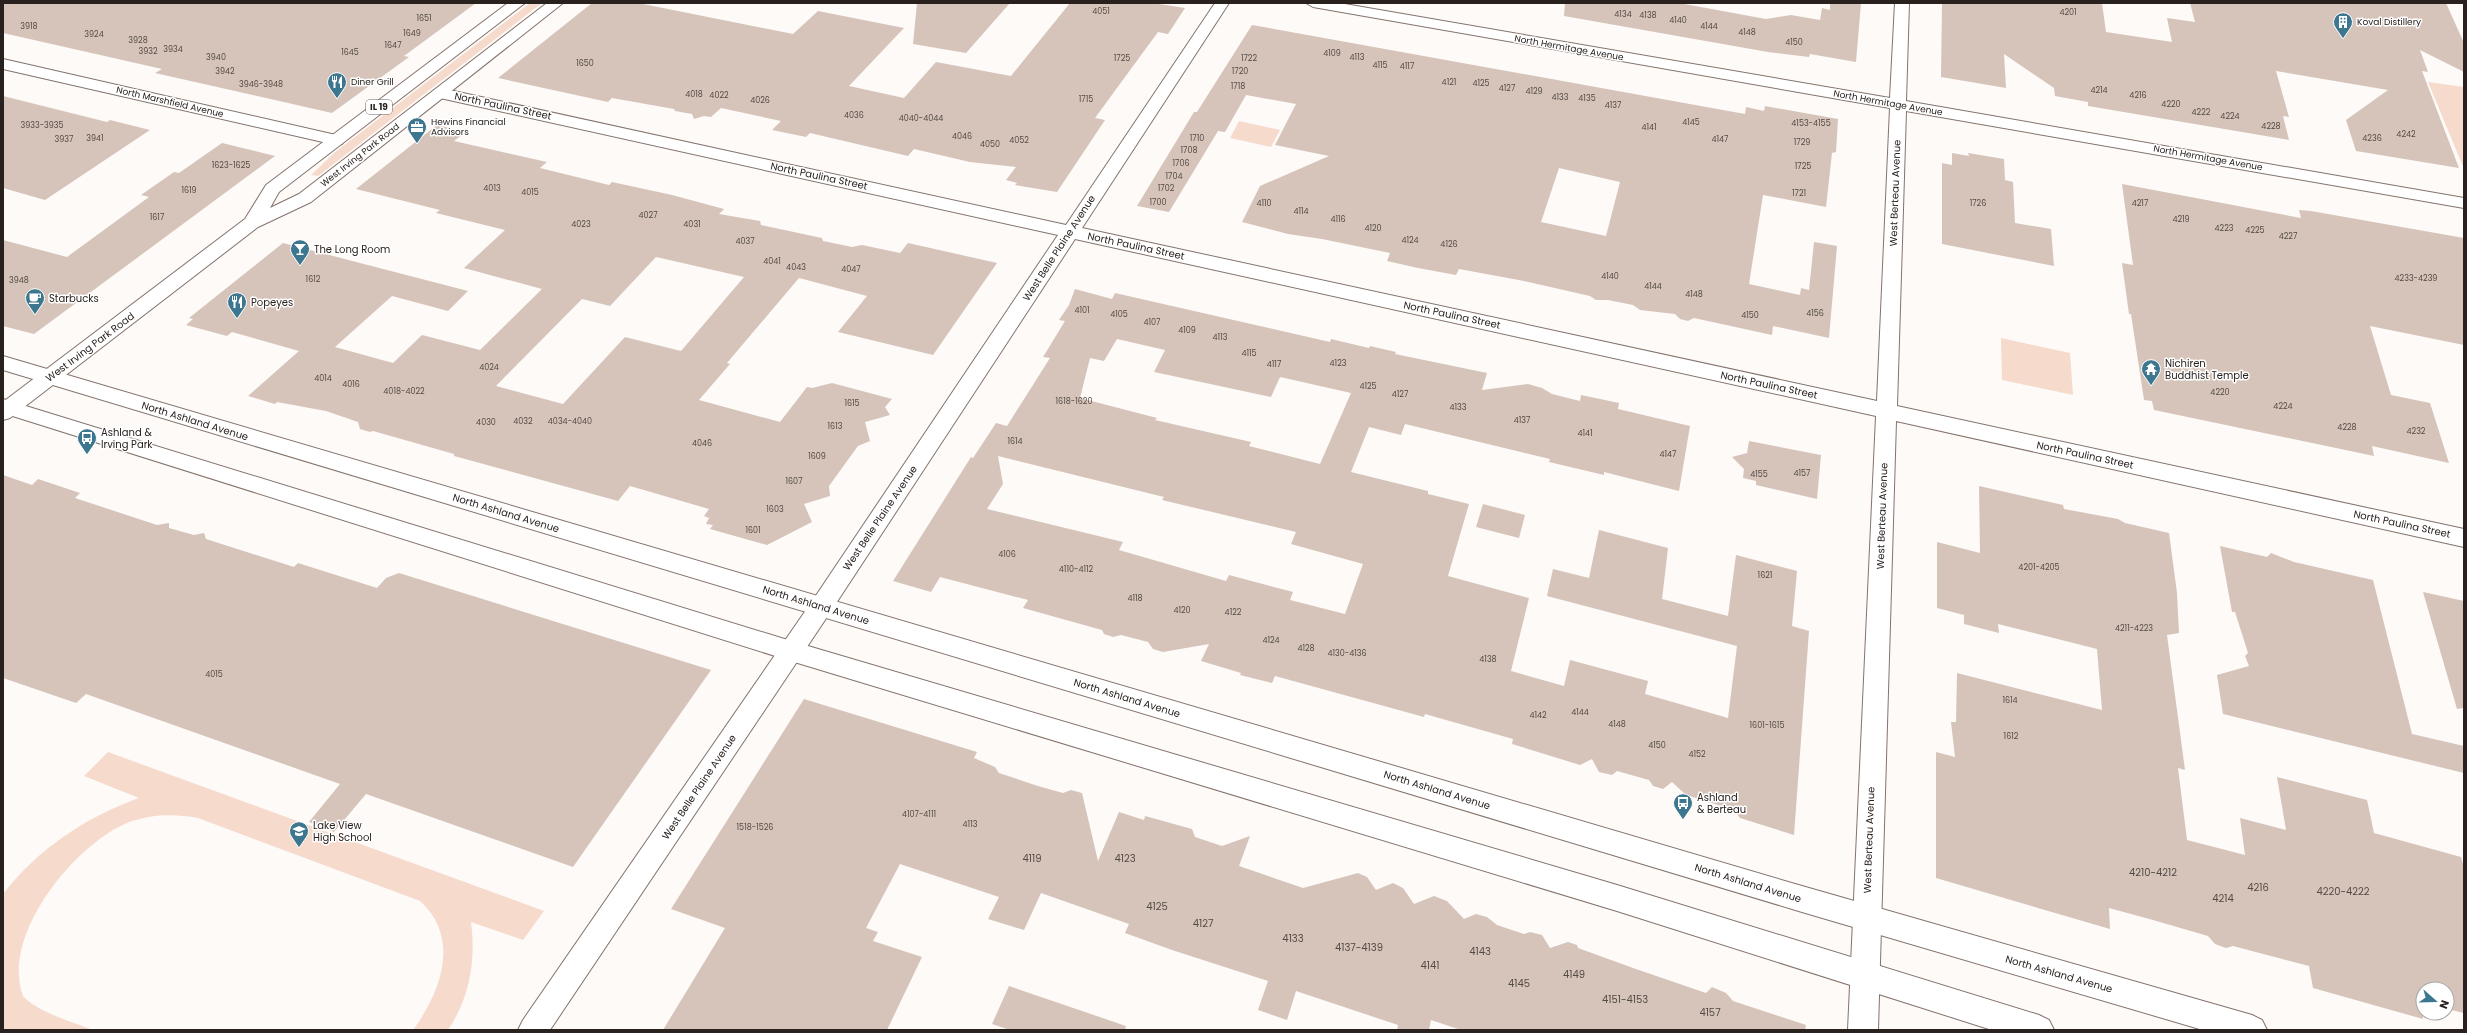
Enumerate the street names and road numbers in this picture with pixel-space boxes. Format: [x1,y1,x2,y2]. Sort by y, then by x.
street label: North Hermitage Avenue [1513,32,1625,64]
street label: North Marshfield Avenue [115,84,225,120]
street label: North Hermitage Avenue [1832,87,1944,119]
street label: North Paulina Street [453,88,553,124]
road number: IL 19 [366,100,392,114]
street label: West Irving Park Road [318,120,402,190]
street label: West Berteau Avenue [1886,139,1904,247]
street label: North Hermitage Avenue [2152,142,2264,174]
street label: North Paulina Street [769,158,869,194]
street label: West Belle Plaine Avenue [1019,192,1099,304]
street label: North Paulina Street [1086,228,1186,264]
street label: North Paulina Street [1402,297,1502,333]
street label: West Irving Park Road [42,309,138,385]
street label: North Paulina Street [1719,367,1819,403]
street label: North Ashland Avenue [140,398,250,444]
street label: North Paulina Street [2035,437,2135,473]
street label: West Belle Plaine Avenue [839,462,921,574]
street label: West Berteau Avenue [1873,462,1891,570]
street label: North Ashland Avenue [451,490,561,536]
street label: North Paulina Street [2352,506,2452,542]
street label: North Ashland Avenue [761,582,871,628]
street label: North Ashland Avenue [1072,675,1182,721]
street label: West Belle Plaine Avenue [658,731,740,843]
street label: North Ashland Avenue [1382,767,1492,813]
street label: West Berteau Avenue [1860,786,1878,894]
street label: North Ashland Avenue [1693,860,1803,906]
street label: North Ashland Avenue [2004,952,2114,996]

